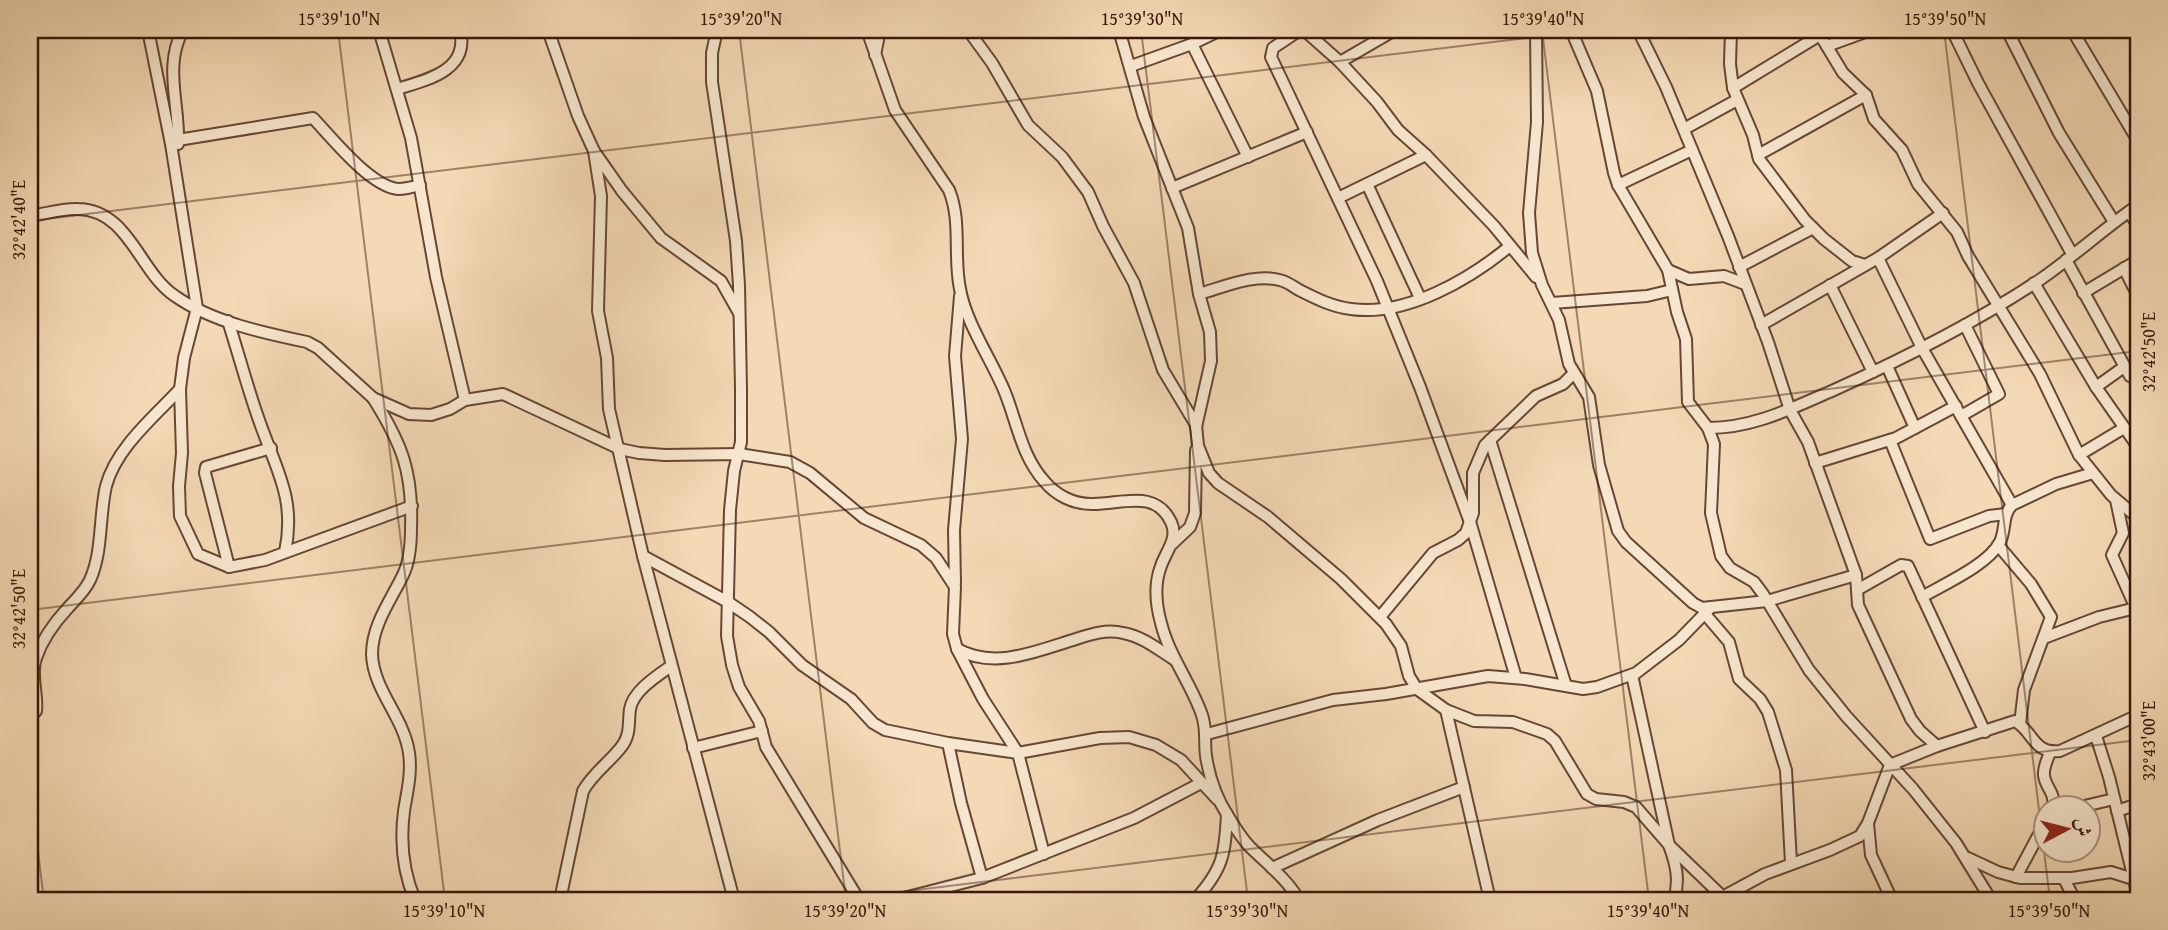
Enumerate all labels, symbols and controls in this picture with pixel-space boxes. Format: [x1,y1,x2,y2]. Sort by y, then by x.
text: 15°39'10"N [298,5,381,32]
text: 15°39'20"N [700,5,783,32]
text: 15°39'30"N [1101,5,1184,32]
text: 15°39'40"N [1502,5,1585,32]
text: 15°39'50"N [1904,5,1987,32]
text: 32°42'40"E [5,180,32,260]
text: 32°42'50"E [2135,312,2162,392]
text: 32°42'50"E [5,569,32,649]
text: 32°43'00"E [2135,701,2162,781]
north arrow [2032,794,2102,864]
text: ش [2069,816,2099,838]
text: 15°39'10"N [403,897,486,924]
text: 15°39'20"N [804,897,887,924]
text: 15°39'30"N [1206,897,1289,924]
text: 15°39'40"N [1607,897,1690,924]
text: 15°39'50"N [2008,897,2091,924]

